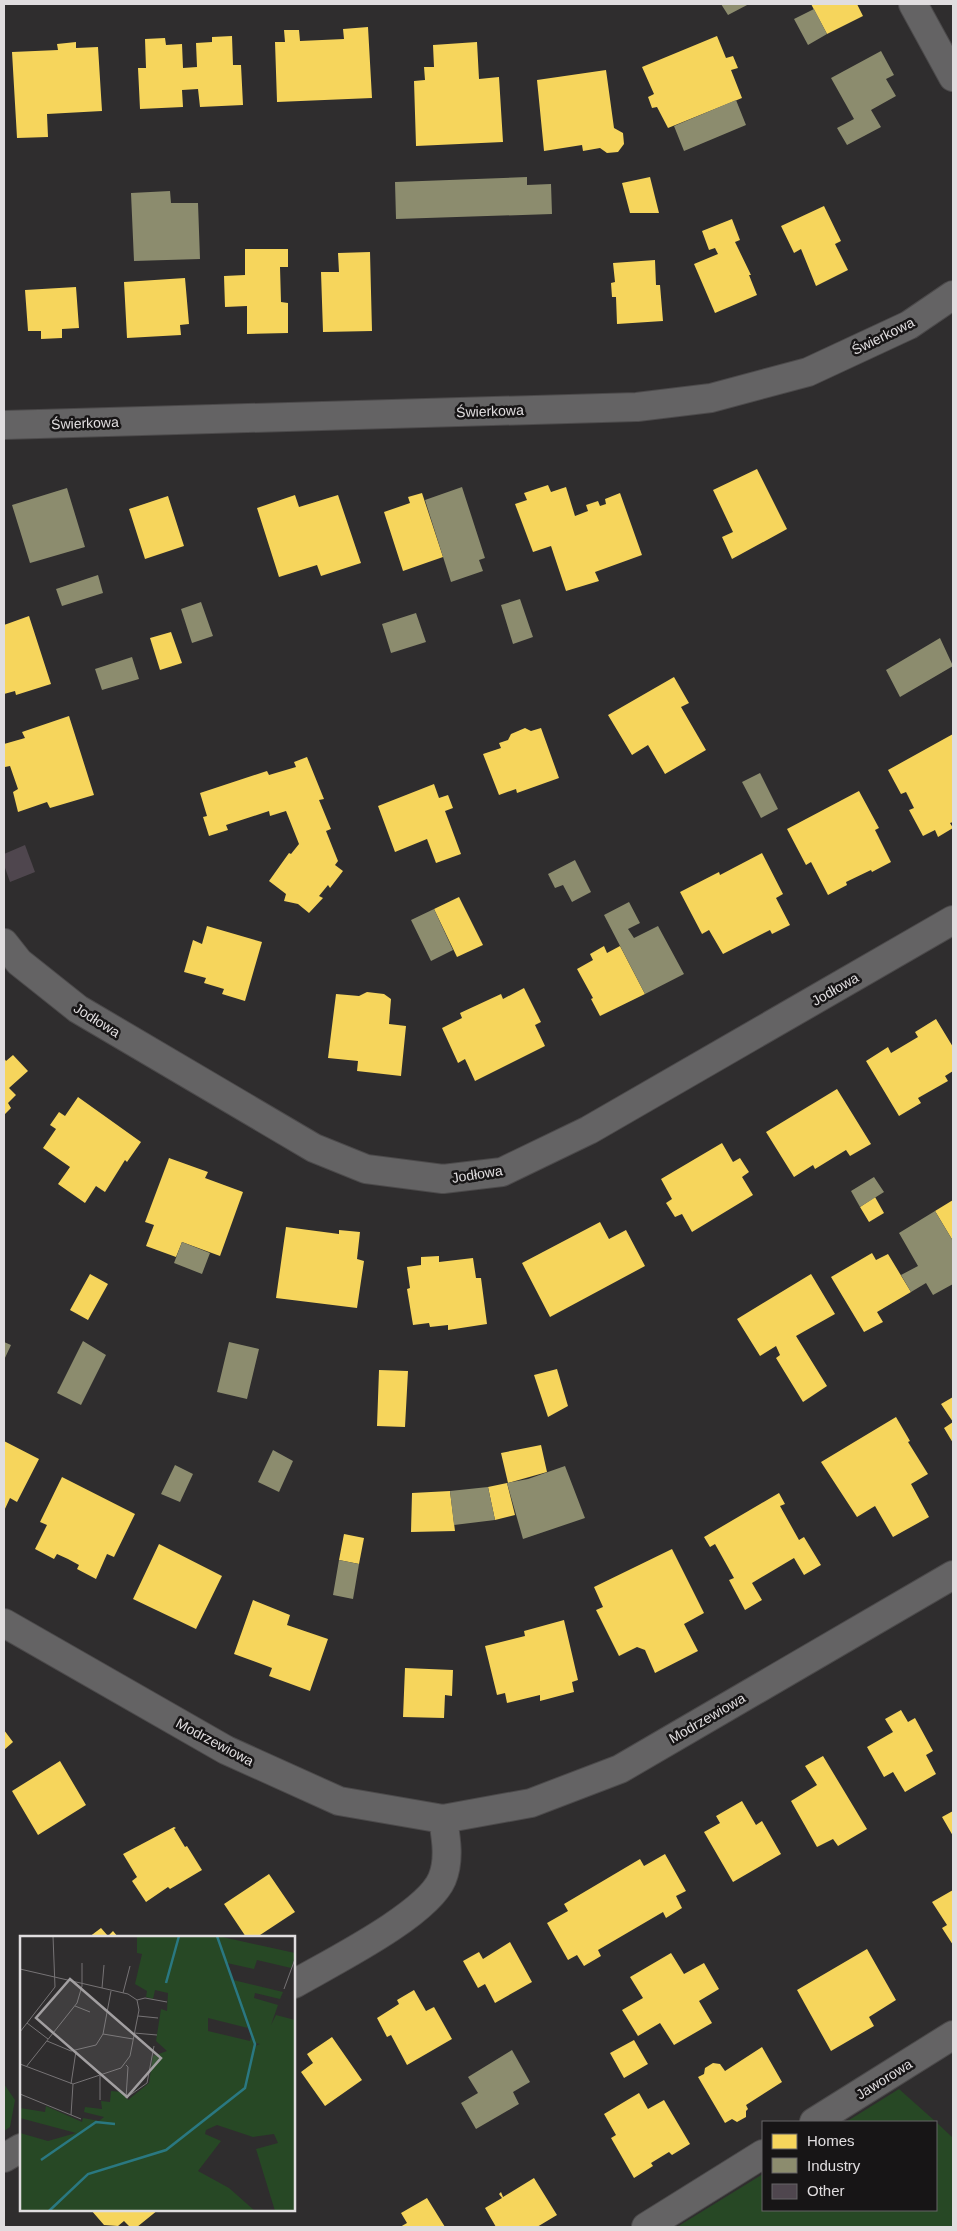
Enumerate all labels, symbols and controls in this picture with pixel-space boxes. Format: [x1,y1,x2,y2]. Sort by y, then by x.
street label: Świerkowa [849,313,917,358]
street label: Świerkowa [456,401,524,420]
street label: Świerkowa [51,413,119,432]
street label: Jodłowa [809,969,861,1009]
street label: Jodłowa [71,1000,123,1041]
street label: Jodłowa [450,1162,504,1186]
street label: Modrzewiowa [666,1690,748,1746]
street label: Modrzewiowa [173,1715,257,1769]
inset map [20,1936,295,2211]
street label: Jaworowa [853,2055,915,2102]
legend [762,2121,937,2211]
text: Homes [807,2132,855,2149]
text: Industry [807,2157,861,2174]
text: Other [807,2182,845,2199]

